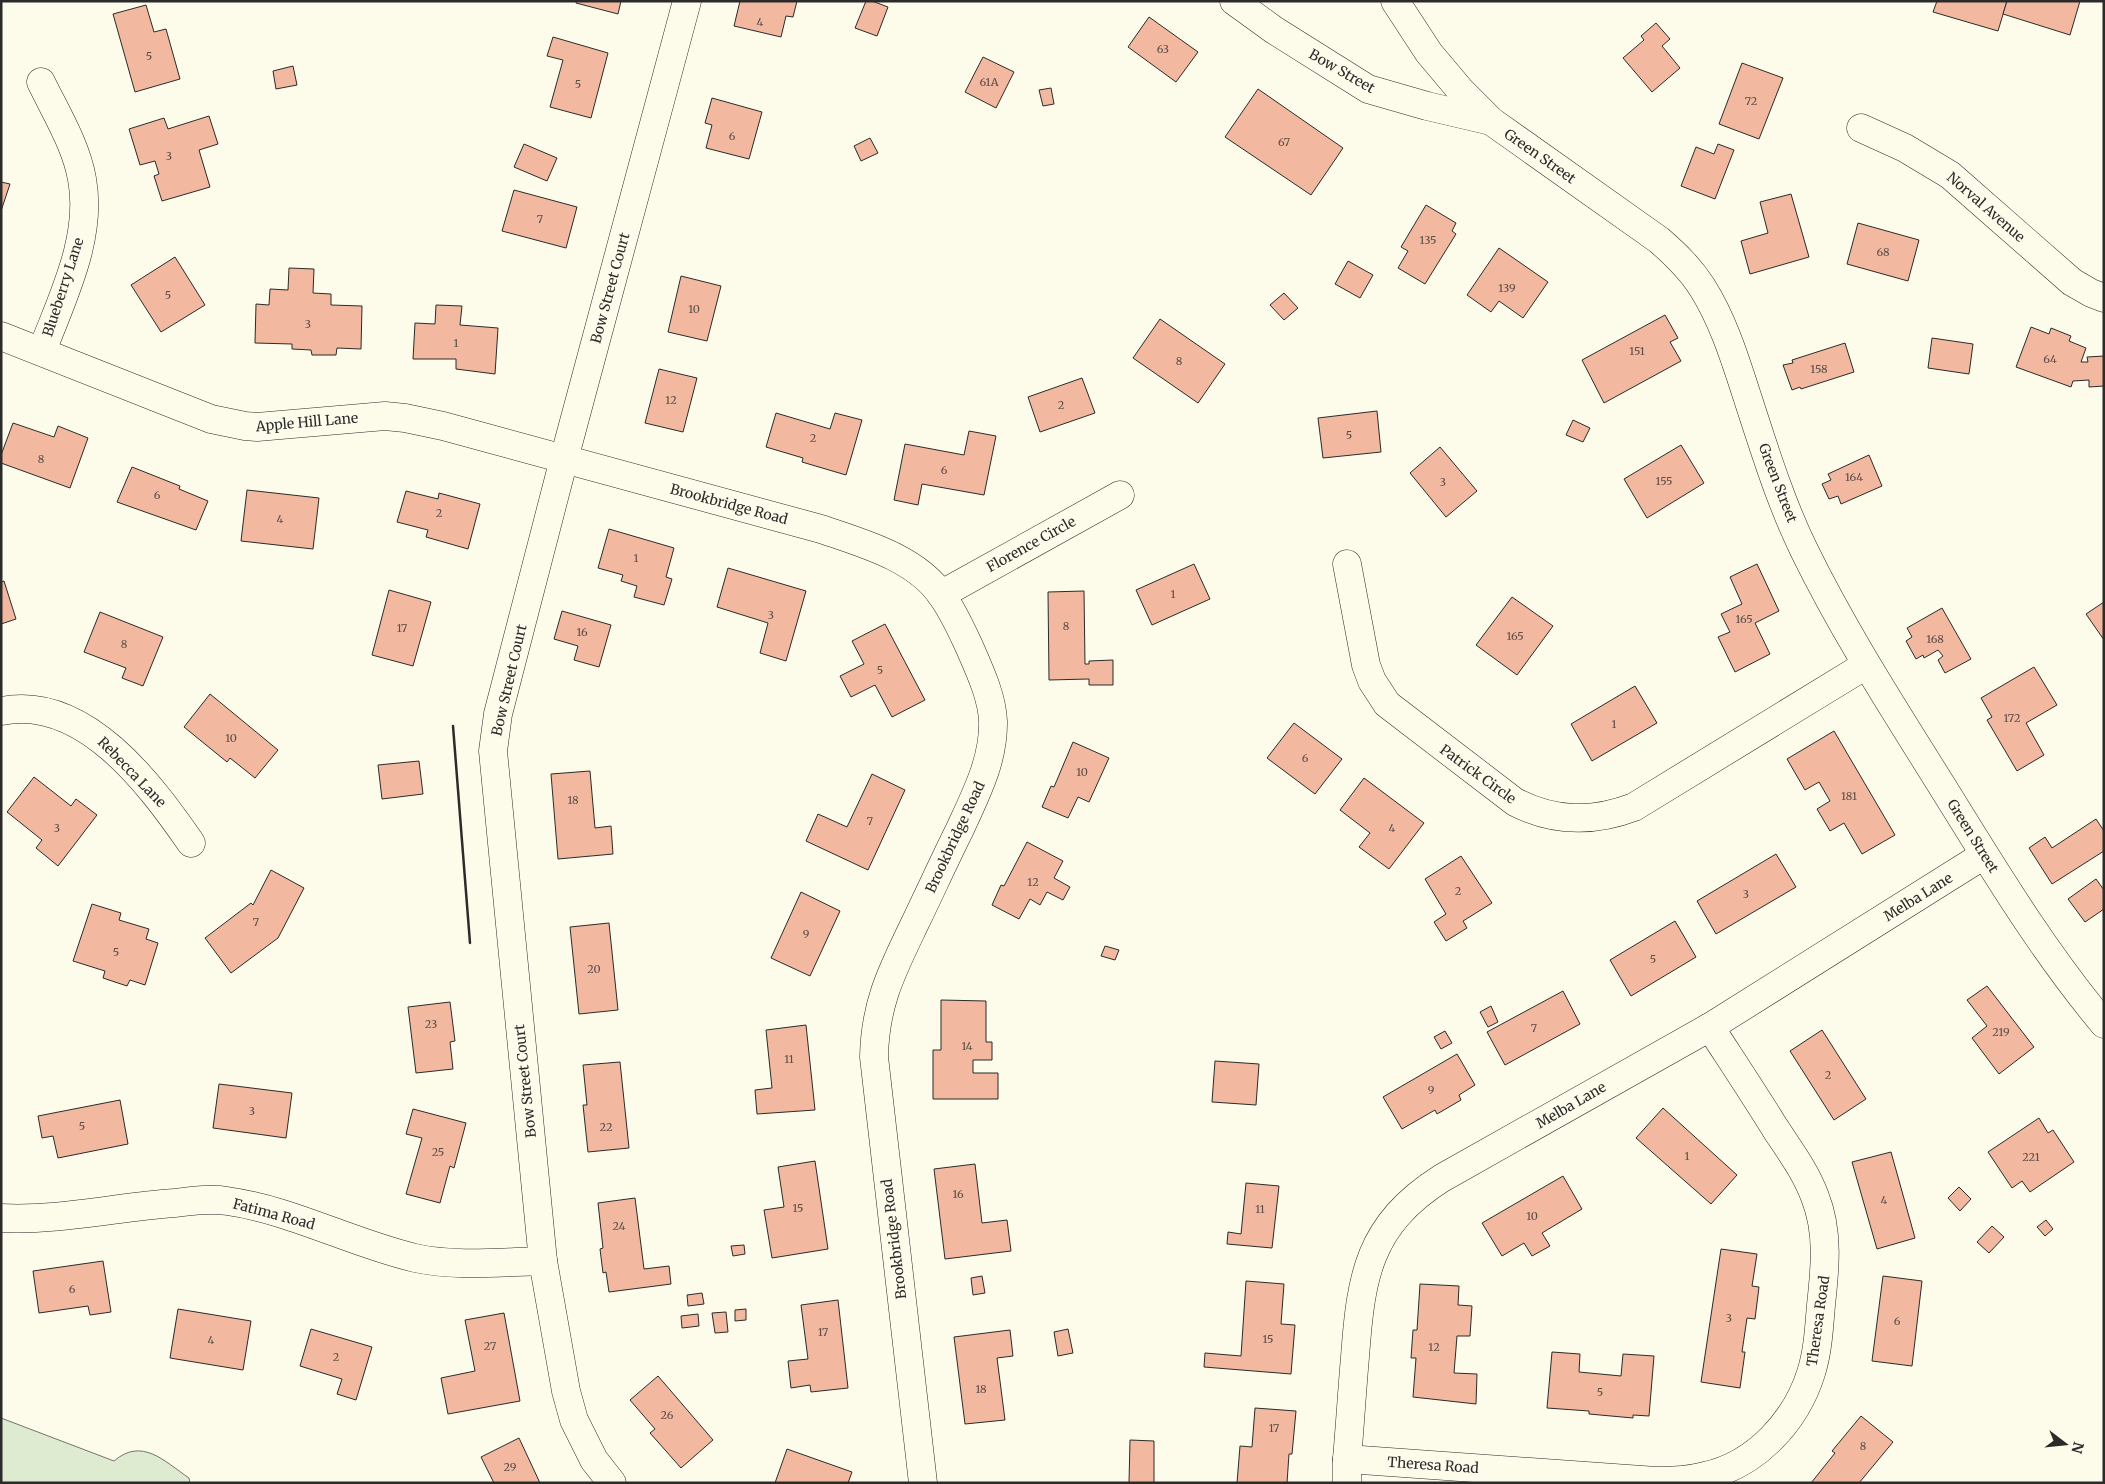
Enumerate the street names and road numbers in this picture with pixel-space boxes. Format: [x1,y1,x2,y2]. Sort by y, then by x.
street label: Bow Street [1306,45,1379,97]
street label: Green Street [1501,125,1580,188]
street label: Norval Avenue [1943,168,2029,246]
street label: Bow Street Court [587,230,634,345]
street label: Blueberry Lane [39,235,87,339]
street label: Apple Hill Lane [254,409,359,436]
street label: Green Street [1755,441,1802,526]
street label: Brookbridge Road [668,480,790,528]
street label: Florence Circle [983,512,1079,576]
street label: Bow Street Court [487,622,531,738]
street label: Rebecca Lane [94,733,170,811]
street label: Patrick Circle [1436,740,1520,808]
street label: Brookbridge Road [921,778,989,896]
street label: Green Street [1943,796,2003,877]
street label: Melba Lane [1880,869,1956,925]
street label: Bow Street Court [510,1023,540,1139]
street label: Melba Lane [1533,1078,1609,1132]
street label: Brookbridge Road [878,1177,910,1300]
street label: Fatima Road [231,1194,318,1234]
street label: Theresa Road [1803,1274,1833,1368]
street label: Theresa Road [1387,1453,1480,1477]

